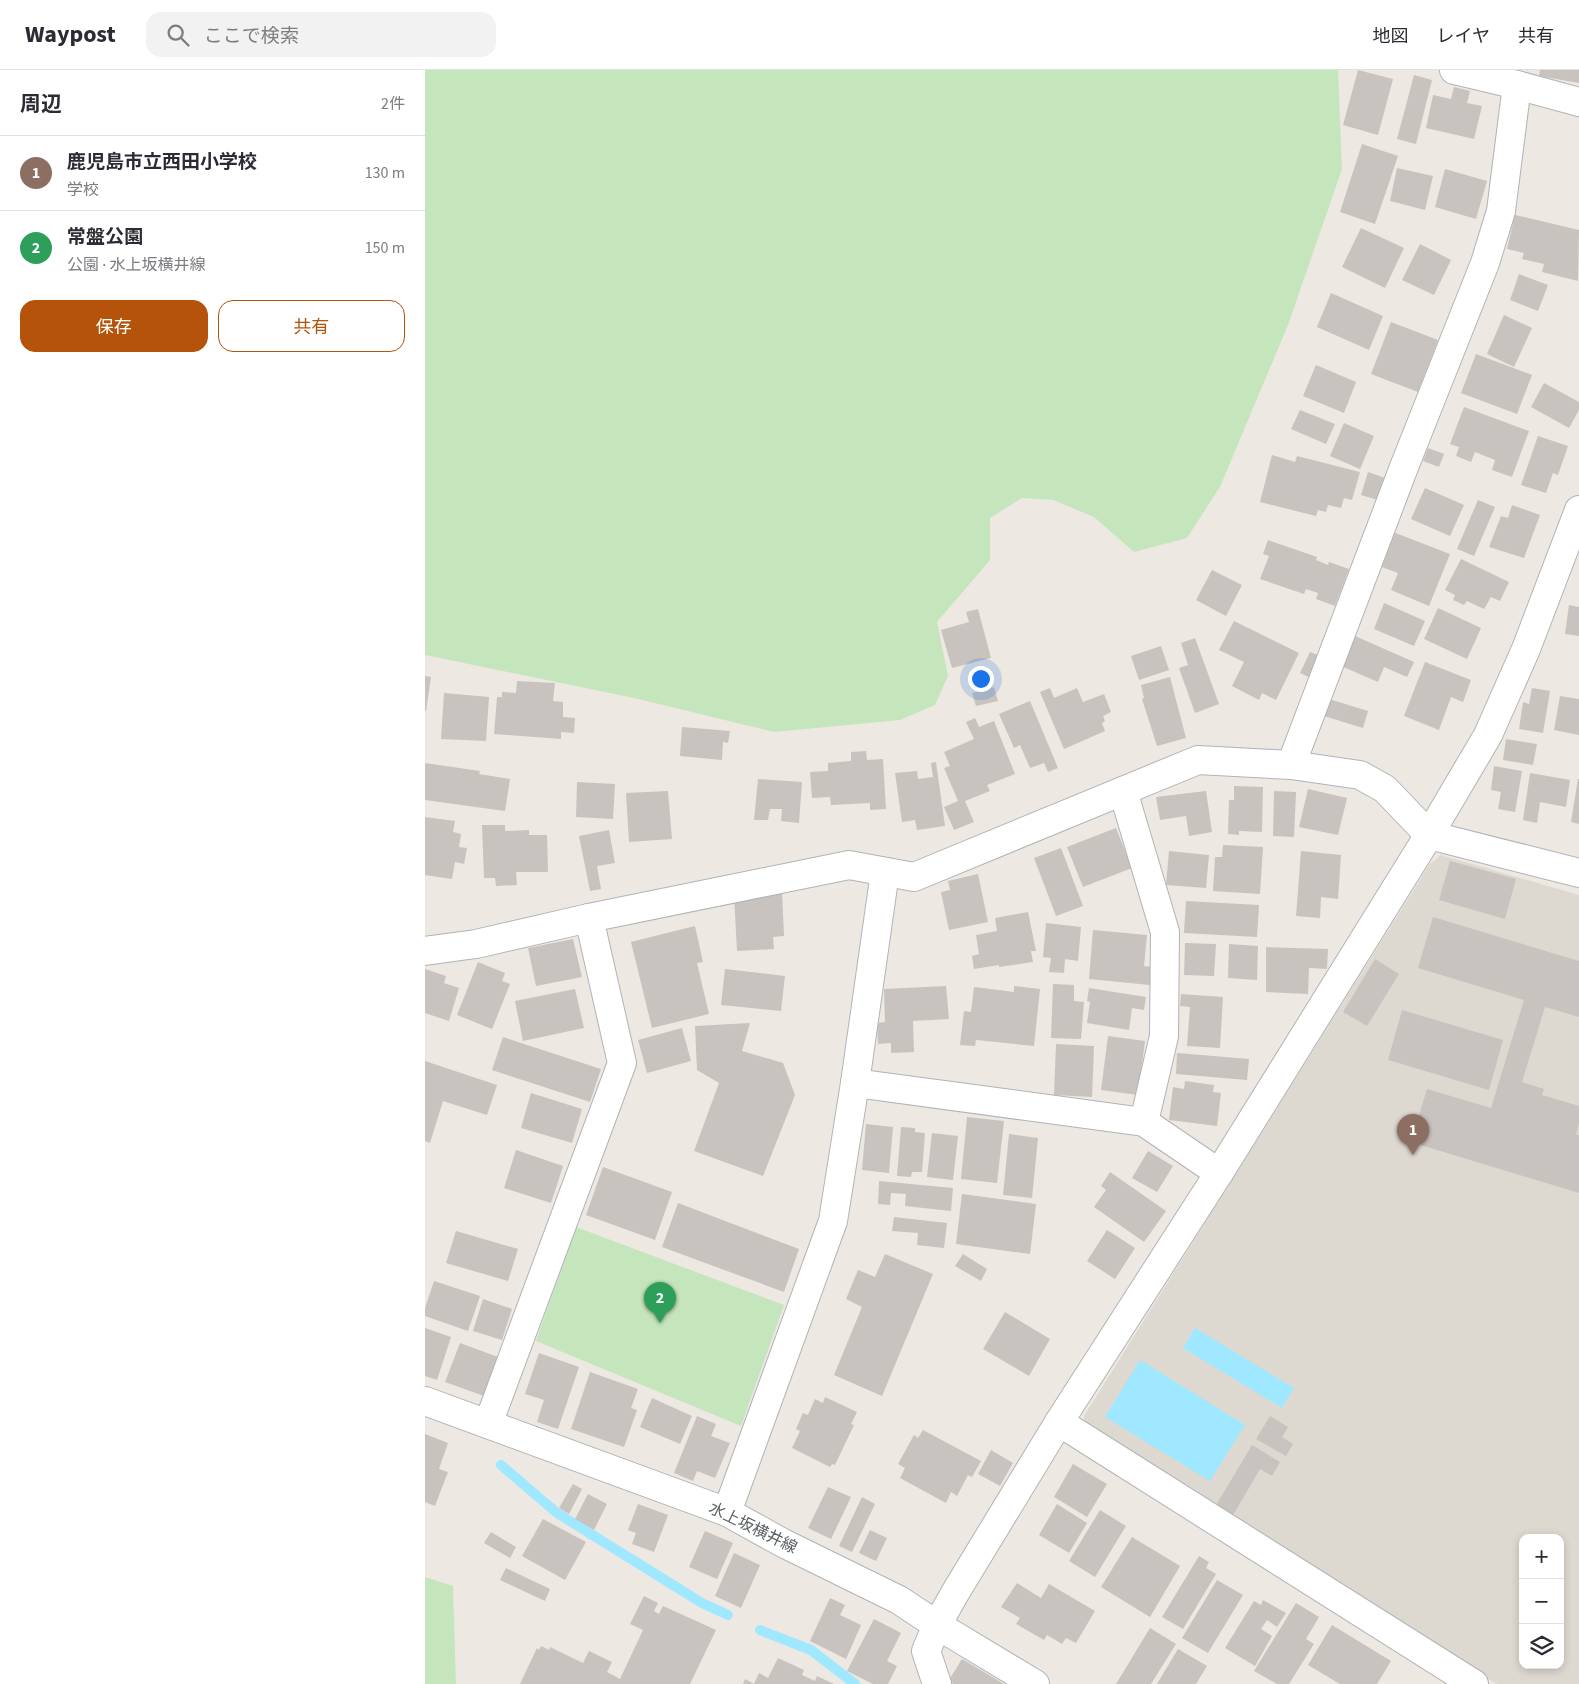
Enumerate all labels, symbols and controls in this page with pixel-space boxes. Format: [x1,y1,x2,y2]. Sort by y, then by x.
search box [146,12,496,57]
text: Waypost [25,17,116,52]
icon: search [164,21,192,49]
text: ここで検索 [204,23,299,50]
text: 地図 [1373,24,1409,49]
text: レイヤ [1437,24,1490,49]
text: 共有 [1518,24,1554,49]
text: 周辺 [20,89,62,119]
text: 2件 [381,93,405,115]
text: 鹿児島市立西田小学校 [67,149,257,176]
text: 1 [32,162,40,184]
text: 130 m [365,162,405,184]
text: 学校 [67,179,99,201]
text: 常盤公園 [67,224,143,251]
text: 2 [32,237,40,259]
text: 150 m [365,237,405,259]
text: 公園 · 水上坂横井線 [67,254,205,276]
button: 保存 [20,300,208,352]
button: 共有 [218,300,405,352]
your location [968,666,994,692]
pin: 1 [1397,1114,1429,1155]
pin: 2 [644,1282,676,1323]
street label: 水上坂横井線 [705,1497,801,1559]
map controls [1519,1534,1564,1669]
button: + [1519,1534,1564,1579]
button: − [1519,1579,1564,1624]
button: layers [1519,1624,1564,1669]

